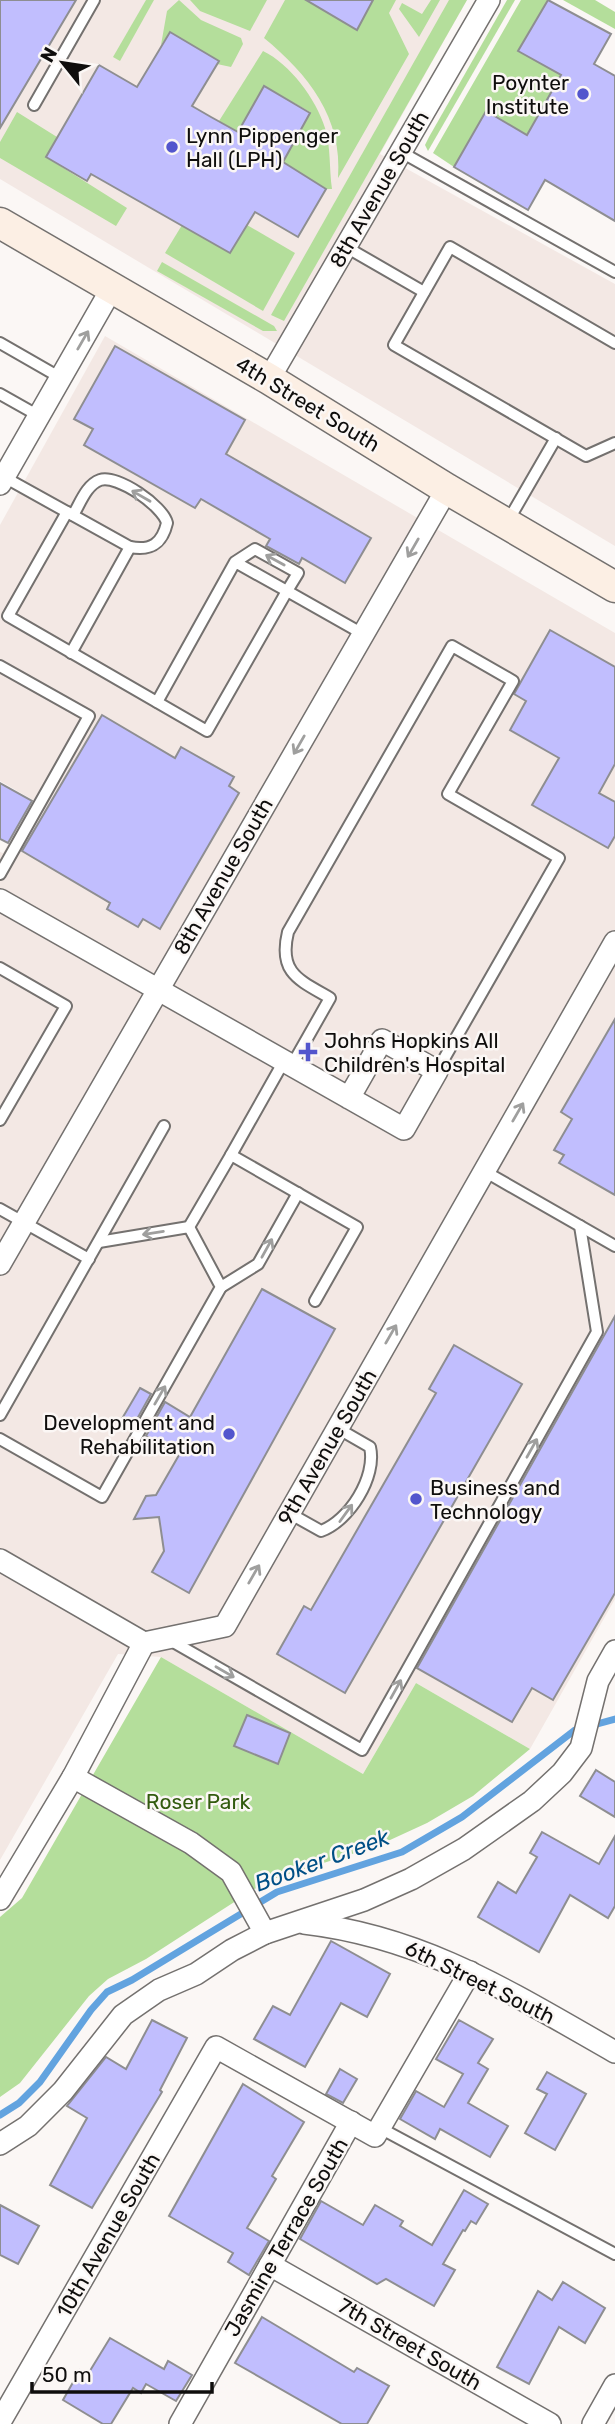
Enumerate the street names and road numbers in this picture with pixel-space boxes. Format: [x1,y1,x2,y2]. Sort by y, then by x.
street label: 8th Avenue South [324,106,434,272]
street label: 4th Street South [231,351,385,457]
street label: 8th Avenue South [168,793,278,959]
street label: 9th Avenue South [272,1365,382,1529]
street label: 6th Street South [401,1935,559,2029]
street label: Jasmine Terrace South [219,2133,353,2341]
street label: 10th Avenue South [51,2148,165,2322]
street label: 7th Street South [334,2293,486,2395]

